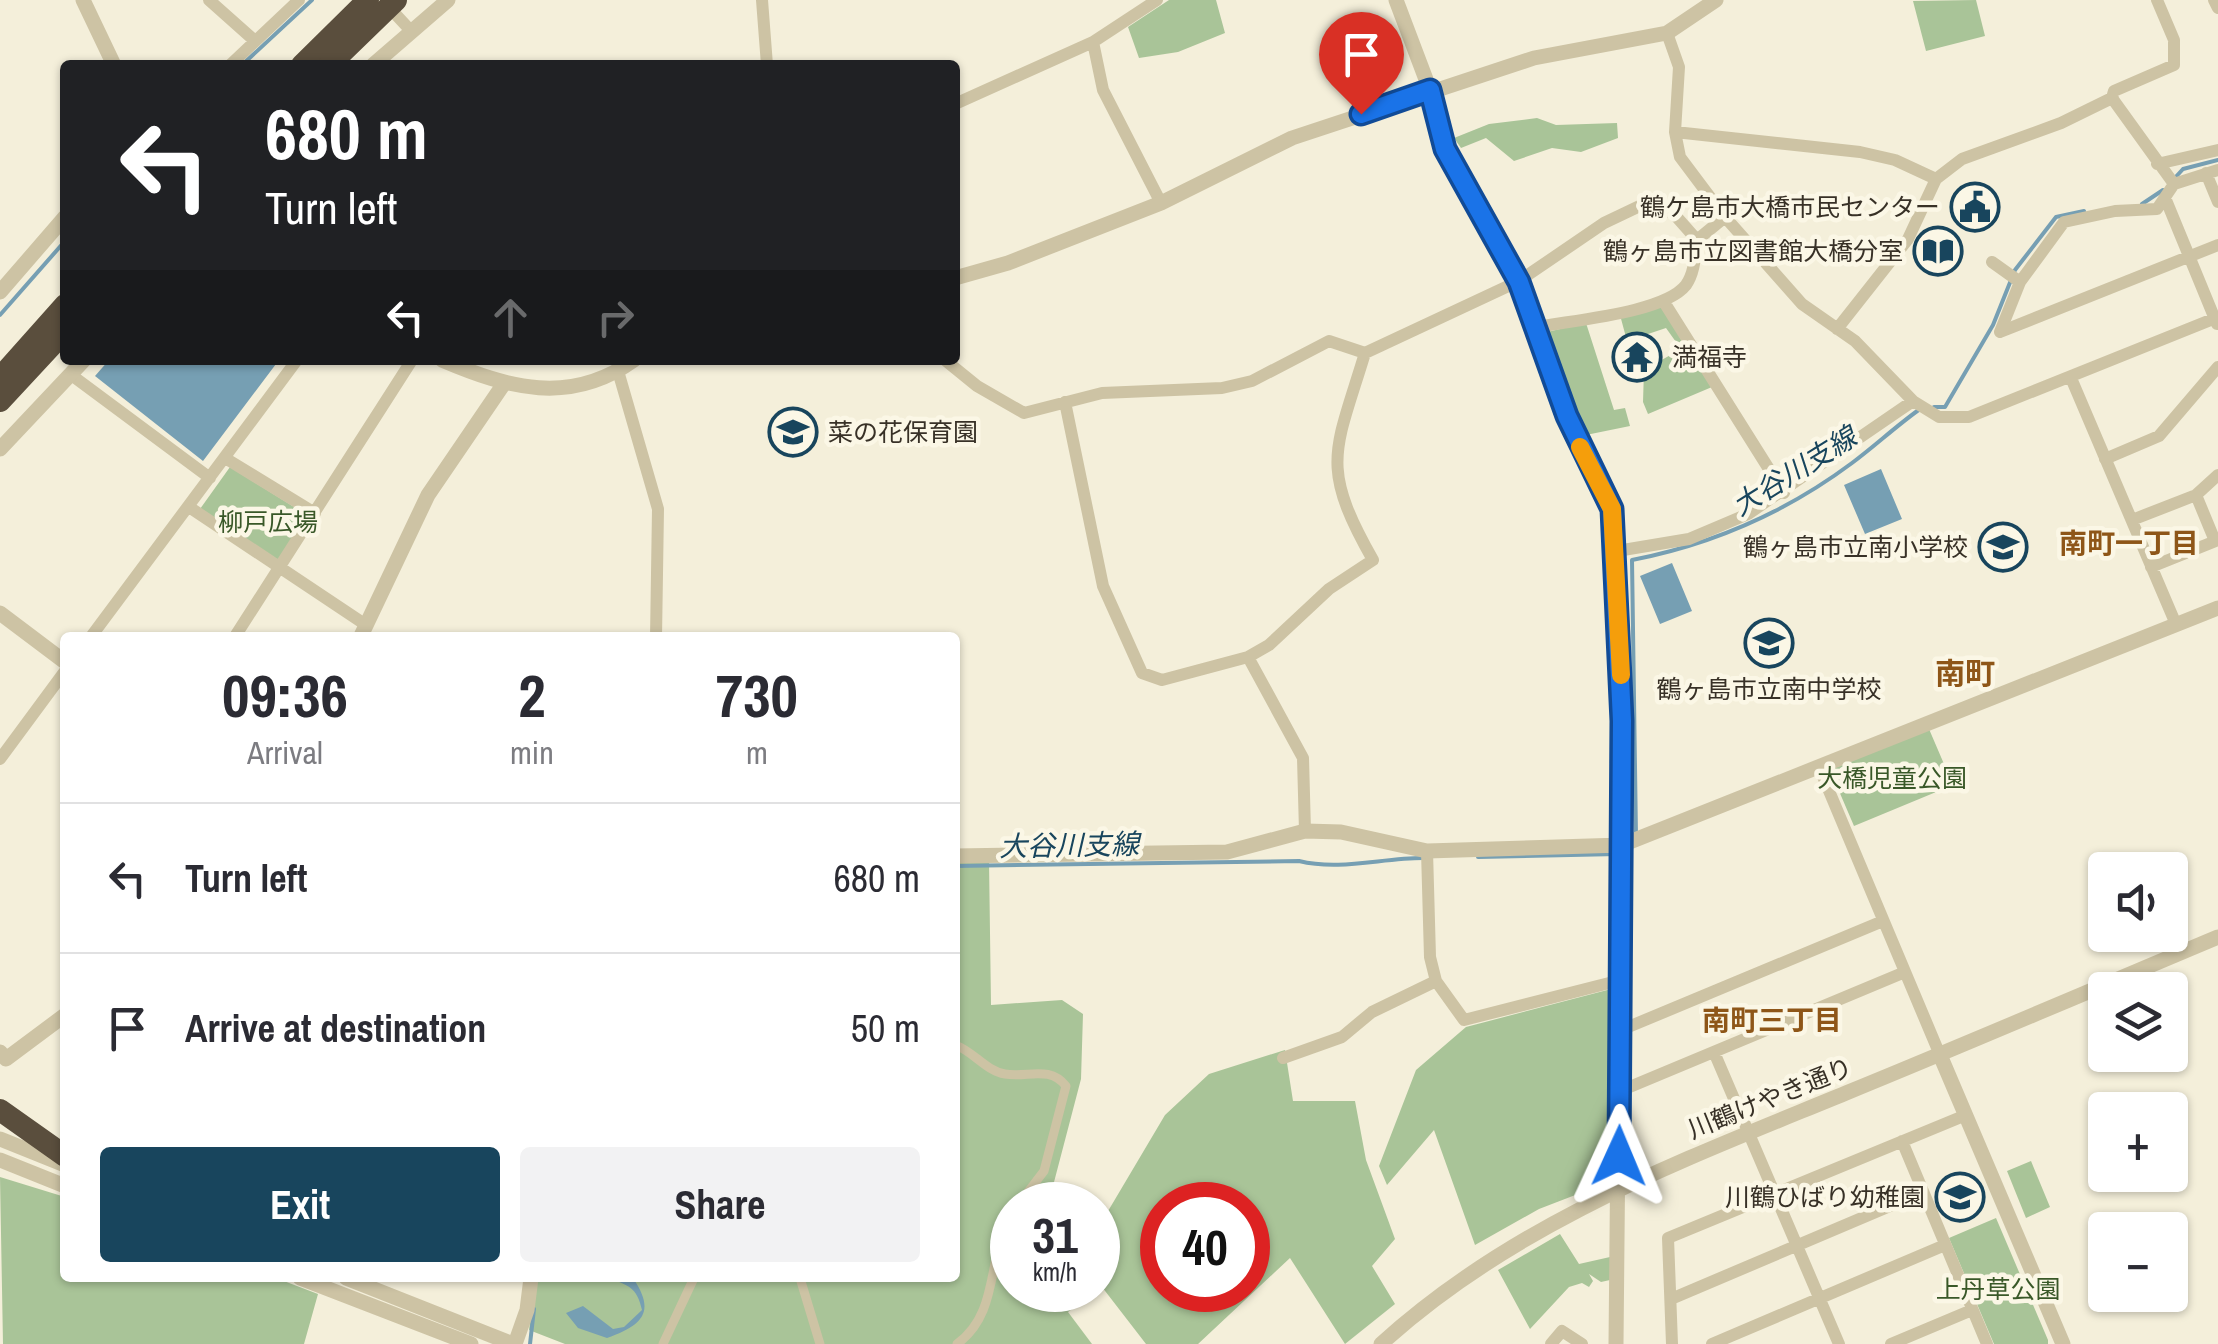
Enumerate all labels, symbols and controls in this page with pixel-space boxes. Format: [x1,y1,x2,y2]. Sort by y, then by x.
pin [1319,12,1404,115]
icon: arrive [1334,27,1389,82]
text: 680 m [265,87,428,181]
icon: left [100,100,230,230]
text: Turn left [265,177,397,238]
public building icon: 鶴ケ島市大橋市民センター [1949,181,2001,233]
place label: 鶴ケ島市大橋市民センター [1640,190,1940,224]
library icon: 鶴ヶ島市立図書館大橋分室 [1912,225,1964,277]
place label: 鶴ヶ島市立図書館大橋分室 [1603,234,1903,268]
icon: left [378,290,433,345]
icon: ahead [483,290,538,345]
icon: right [588,290,643,345]
temple icon: 満福寺 [1611,331,1663,383]
place label: 満福寺 [1672,340,1747,374]
school or university icon: 菜の花保育園 [767,406,819,458]
place label: 菜の花保育園 [828,415,978,449]
water label: 大谷川支線 [1725,416,1866,524]
park label: 柳戸広場 [218,505,318,539]
school or university icon: 鶴ヶ島市立南小学校 [1977,521,2029,573]
district label: 南町一丁目 [2059,524,2199,562]
place label: 鶴ヶ島市立南小学校 [1743,530,1968,564]
school or university icon: 鶴ヶ島市立南中学校 [1743,617,1795,669]
district label: 南町 [1935,653,1995,693]
text: 09:36 [222,655,348,736]
text: 2 [518,655,546,736]
text: 730 [716,655,798,736]
place label: 鶴ヶ島市立南中学校 [1656,672,1882,706]
text: Arrival [247,731,323,774]
text: min [510,731,554,774]
text: m [746,731,768,774]
park label: 大橋児童公園 [1817,761,1967,795]
water label: 大谷川支線 [999,825,1142,865]
icon: left [100,851,155,906]
map controls [2088,852,2188,1312]
button: sound [2088,852,2188,952]
text: Turn left [185,853,307,904]
text: 680 m [833,853,920,904]
button: layers [2088,972,2188,1072]
icon: arrive [100,1001,155,1056]
district label: 南町三丁目 [1702,1001,1842,1039]
text: Arrive at destination [185,1003,486,1054]
text: 50 m [851,1003,920,1054]
street label: 川鶴けやき通り [1682,1049,1858,1147]
button: + [2088,1092,2188,1192]
position arrow [1567,1104,1671,1208]
button: Exit [100,1147,500,1262]
button: Share [520,1147,920,1262]
school or university icon: 川鶴ひばり幼稚園 [1934,1171,1986,1223]
place label: 川鶴ひばり幼稚園 [1725,1180,1925,1214]
speed limit sign: 40 [1140,1182,1270,1312]
text: 31 [1032,1201,1078,1269]
button: − [2088,1212,2188,1312]
text: km/h [1033,1255,1077,1289]
park label: 上丹草公園 [1935,1272,2061,1306]

